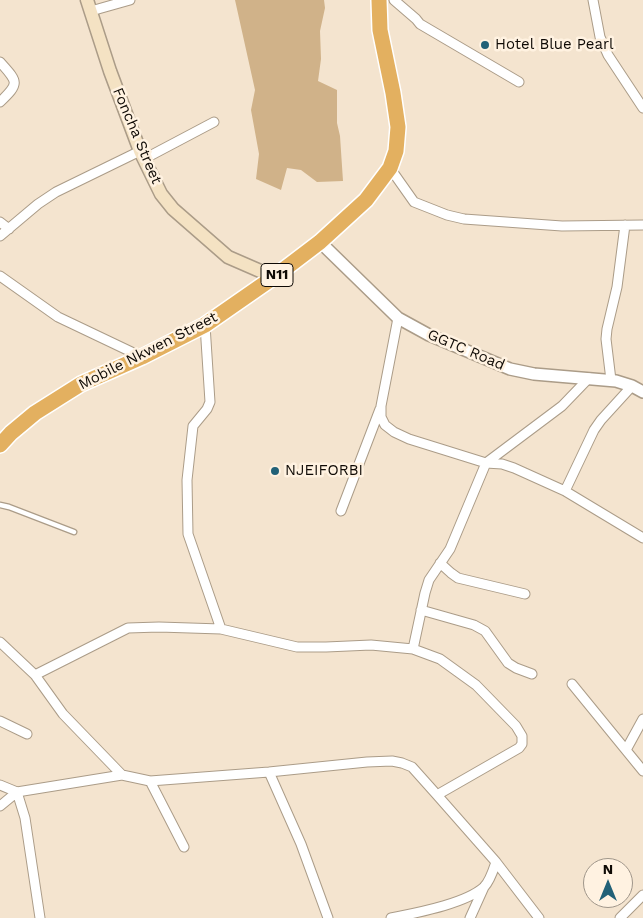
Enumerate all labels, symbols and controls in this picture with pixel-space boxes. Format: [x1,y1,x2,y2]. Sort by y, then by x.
place label: Hotel Blue Pearl [495,36,614,54]
marker: Hotel Blue Pearl [479,39,491,51]
street label: Foncha Street [109,85,165,187]
road number: N11 [261,264,293,286]
street label: Mobile Nkwen Street [76,308,220,394]
street label: GGTC Road [425,326,507,374]
place label: NJEIFORBI [285,462,363,480]
marker: NJEIFORBI [269,465,281,477]
north arrow [583,858,633,908]
text: N [603,861,613,877]

